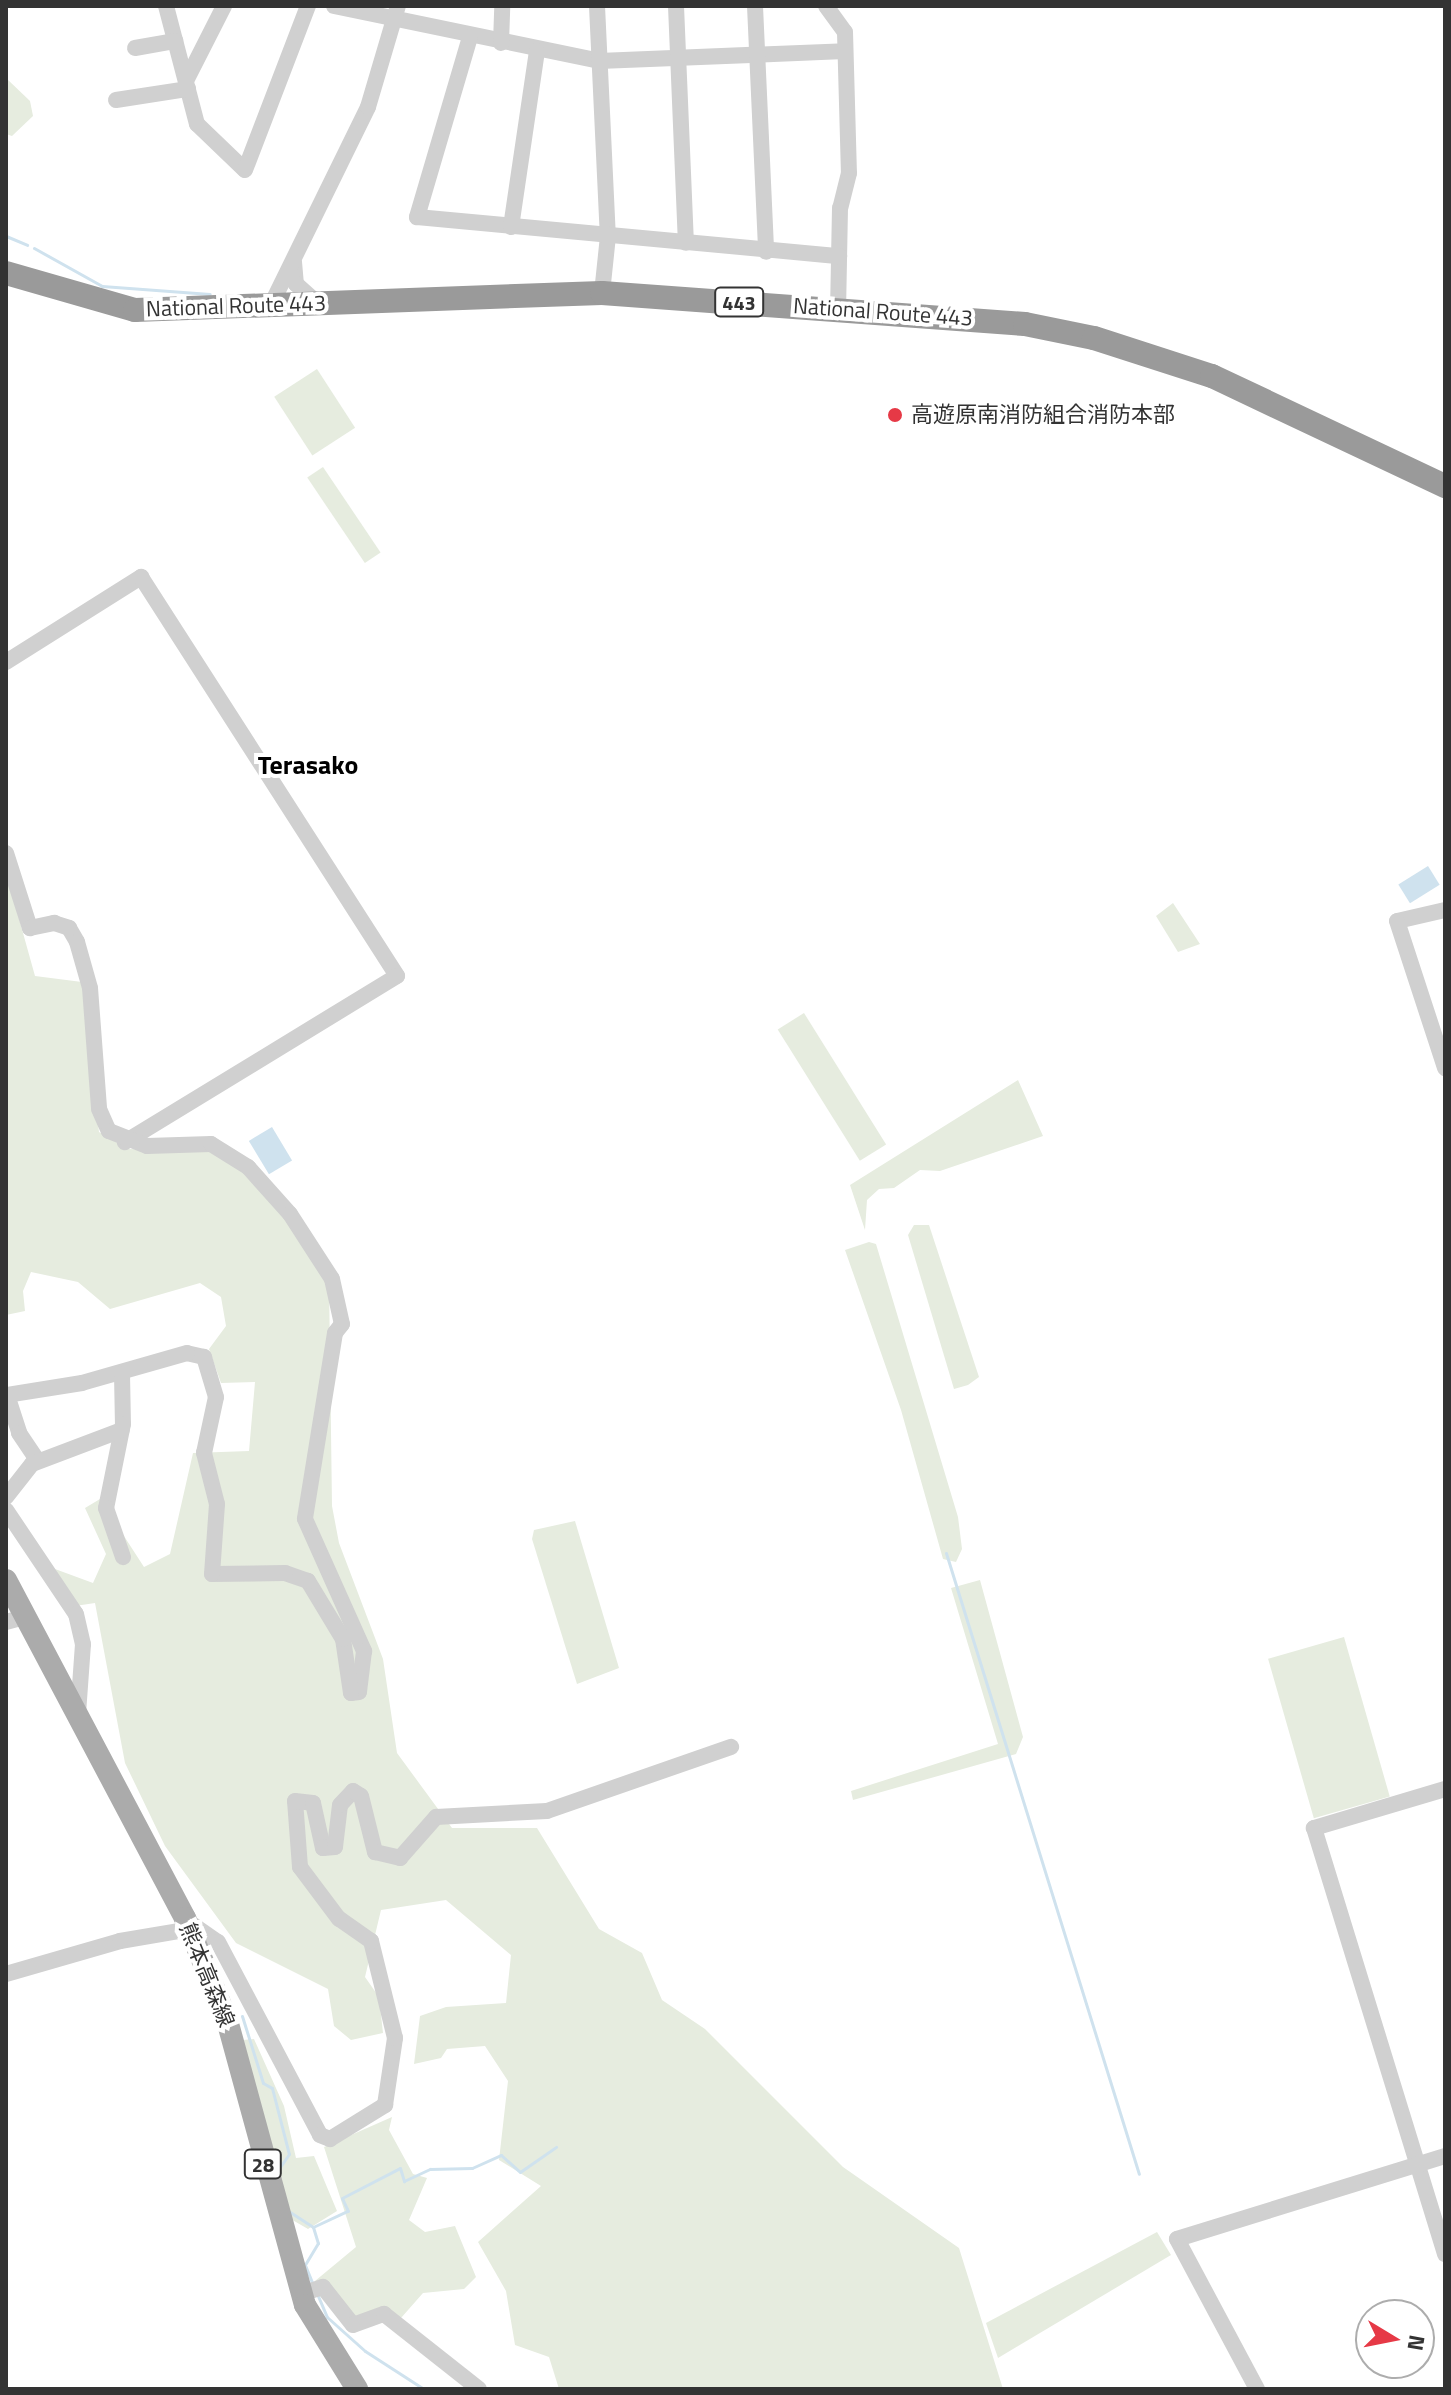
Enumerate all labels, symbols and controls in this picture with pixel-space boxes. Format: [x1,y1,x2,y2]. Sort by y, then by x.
road number: 443 [713,286,765,318]
street label: National Route 443 [146,290,326,322]
street label: National Route 443 [792,293,974,331]
place label: 高遊原南消防組合消防本部 [911,402,1175,428]
marker: 高遊原南消防組合消防本部 [886,406,904,424]
district label: Terasako [258,749,358,781]
street label: 熊本高森線 [174,1919,240,2031]
road number: 28 [243,2148,283,2180]
north arrow [1355,2299,1435,2379]
text: N [1399,2332,1435,2353]

